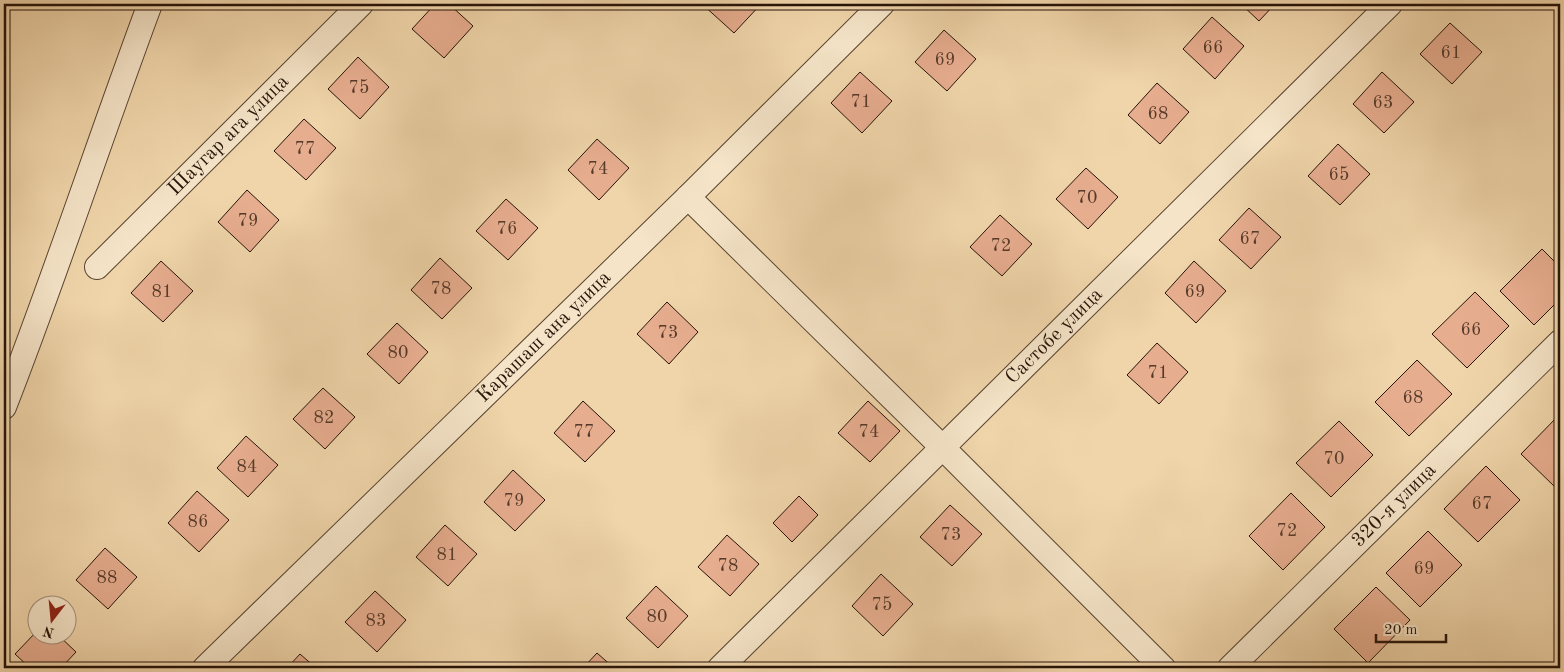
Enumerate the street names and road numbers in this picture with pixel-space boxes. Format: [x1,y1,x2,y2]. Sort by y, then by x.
street label: Шаугар ага улица [165,72,293,200]
street label: Карашаш ана улица [474,268,615,406]
street label: Састобе улица [1002,284,1107,388]
street label: 320-я улица [1348,460,1440,551]

